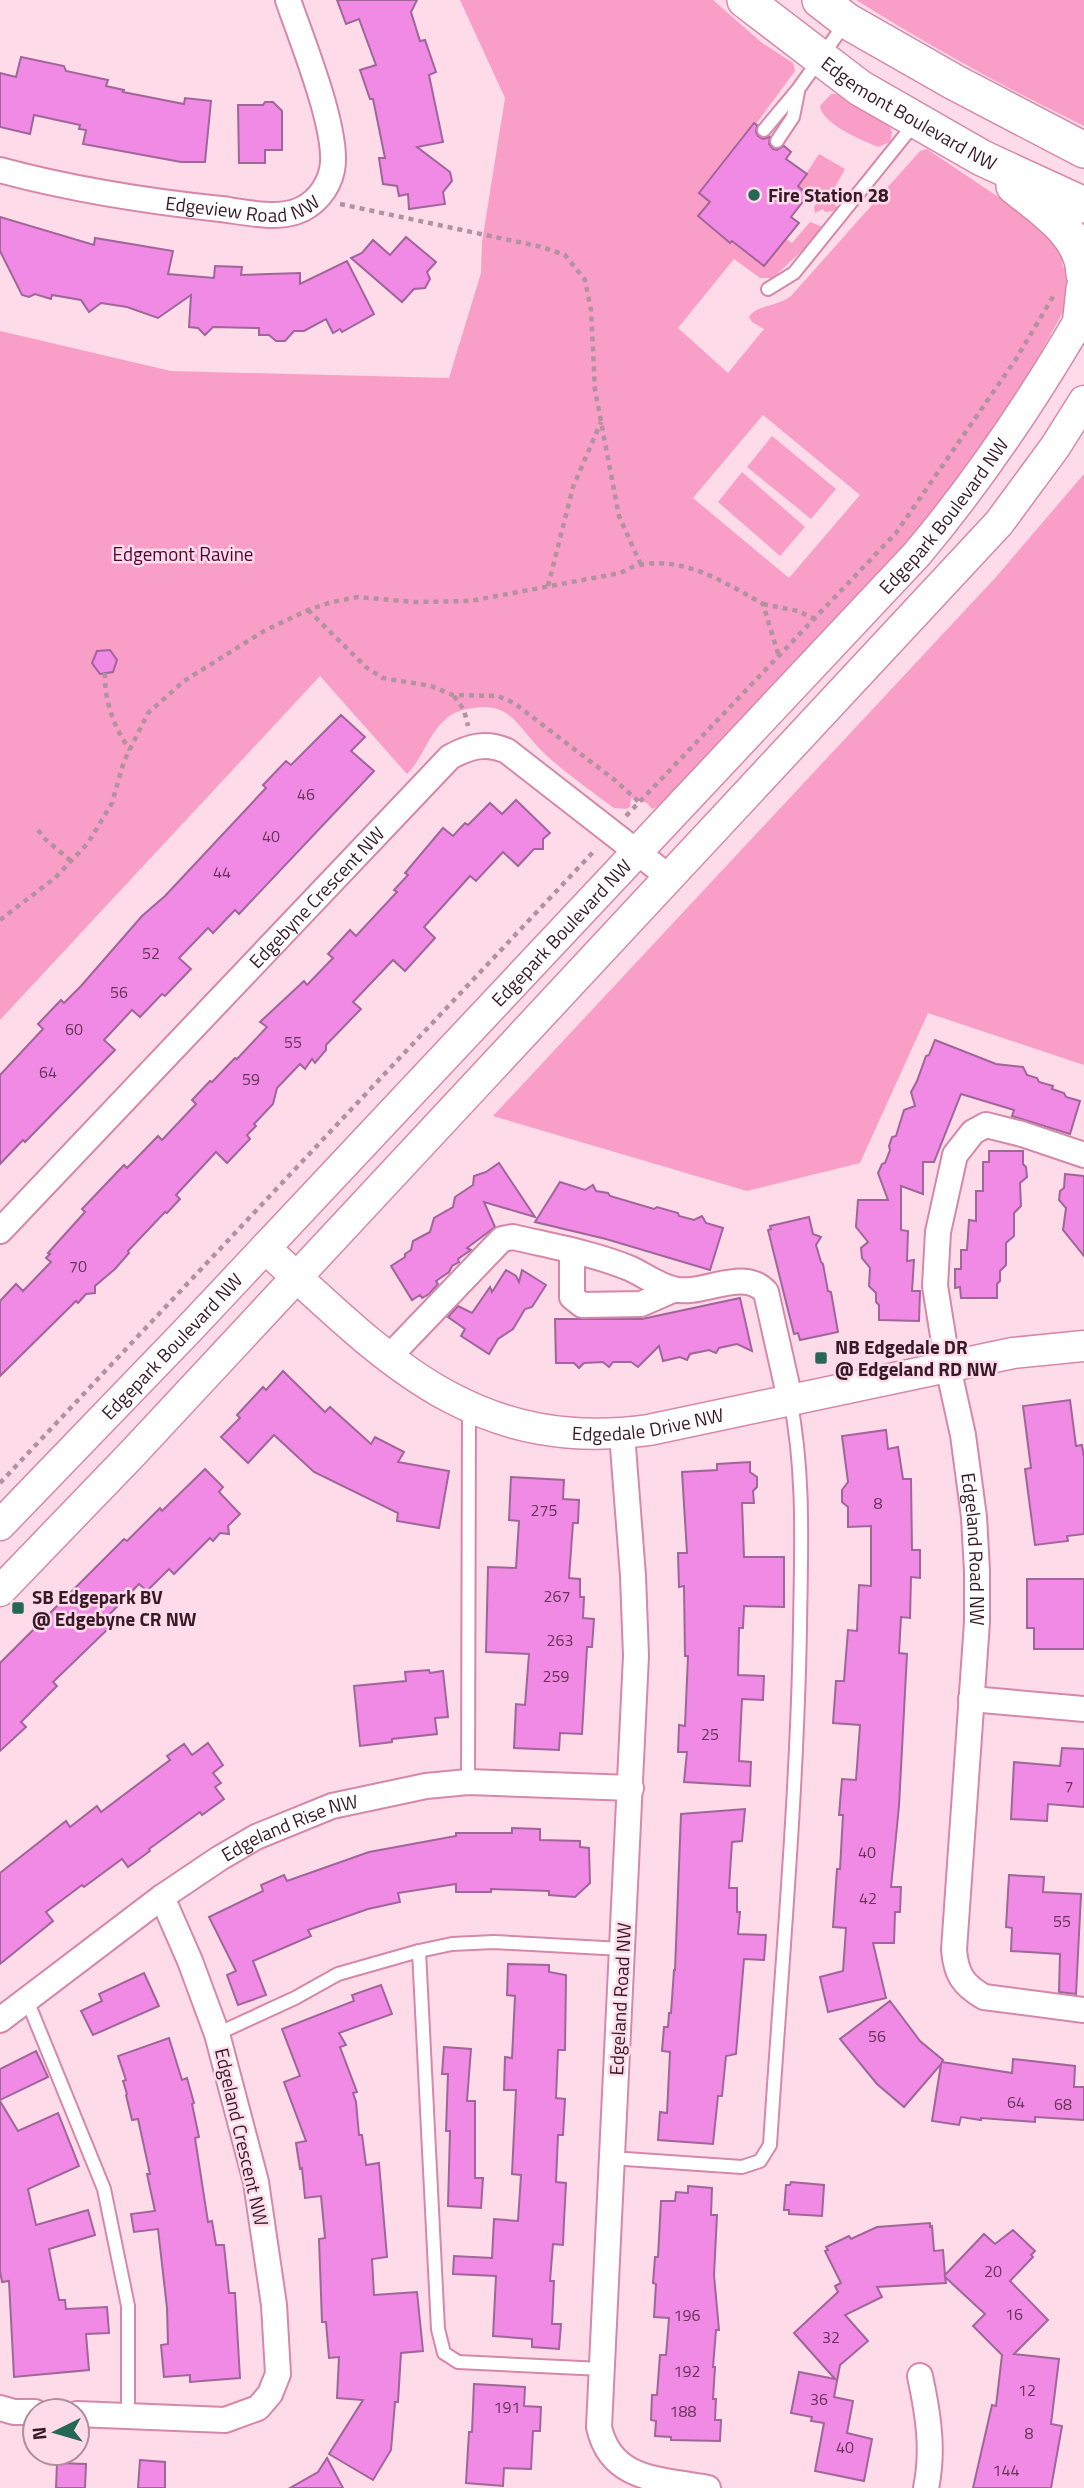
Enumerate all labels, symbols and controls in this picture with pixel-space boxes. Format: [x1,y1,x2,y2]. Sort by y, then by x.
street label: Edgemont Boulevard NW [815,48,1002,177]
place label: Fire Station 28 [768,180,889,209]
street label: Edgeview Road NW [164,187,326,229]
marker: Fire Station 28 [746,187,762,203]
street label: Edgepark Boulevard NW [872,431,1015,600]
park label: Edgemont Ravine [113,539,253,568]
house number: 46 [297,782,315,806]
street label: Edgebyne Crescent NW [242,819,391,975]
house number: 40 [262,824,280,848]
street label: Edgepark Boulevard NW [484,852,638,1013]
house number: 44 [213,860,231,884]
house number: 52 [142,941,160,965]
house number: 56 [110,980,128,1004]
house number: 60 [65,1017,83,1041]
house number: 55 [284,1030,302,1054]
house number: 64 [39,1060,57,1084]
house number: 59 [242,1067,260,1091]
house number: 70 [69,1254,87,1278]
street label: Edgepark Boulevard NW [94,1266,249,1426]
place label: NB Edgedale DR @ Edgeland RD NW [835,1332,998,1383]
marker: NB Edgedale DR @ Edgeland RD NW [813,1350,829,1366]
street label: Edgedale Drive NW [571,1400,726,1448]
street label: Edgeland Road NW [954,1471,992,1626]
house number: 8 [874,1491,883,1515]
house number: 275 [531,1498,557,1522]
place label: SB Edgepark BV @ Edgebyne CR NW [32,1582,197,1633]
house number: 267 [544,1584,570,1608]
marker: SB Edgepark BV @ Edgebyne CR NW [10,1600,26,1616]
house number: 263 [547,1628,573,1652]
house number: 259 [543,1664,569,1688]
house number: 25 [701,1722,719,1746]
house number: 7 [1065,1774,1073,1798]
street label: Edgeland Rise NW [215,1786,361,1868]
house number: 40 [858,1840,876,1864]
house number: 42 [859,1886,877,1910]
house number: 55 [1053,1909,1071,1933]
street label: Edgeland Road NW [601,1922,638,2076]
house number: 56 [868,2024,886,2048]
street label: Edgeland Crescent NW [208,2045,277,2229]
house number: 64 [1007,2090,1025,2114]
house number: 68 [1054,2092,1072,2116]
house number: 20 [984,2259,1002,2283]
house number: 16 [1005,2302,1023,2326]
house number: 196 [674,2303,700,2327]
house number: 32 [822,2325,840,2349]
house number: 192 [674,2359,700,2383]
house number: 12 [1018,2378,1036,2402]
house number: 36 [810,2387,828,2411]
house number: 191 [494,2395,520,2419]
north arrow [21,2397,91,2467]
house number: 188 [670,2399,696,2423]
house number: 8 [1025,2421,1034,2445]
text: N [24,2426,54,2441]
house number: 40 [836,2435,854,2459]
house number: 144 [993,2458,1019,2482]

